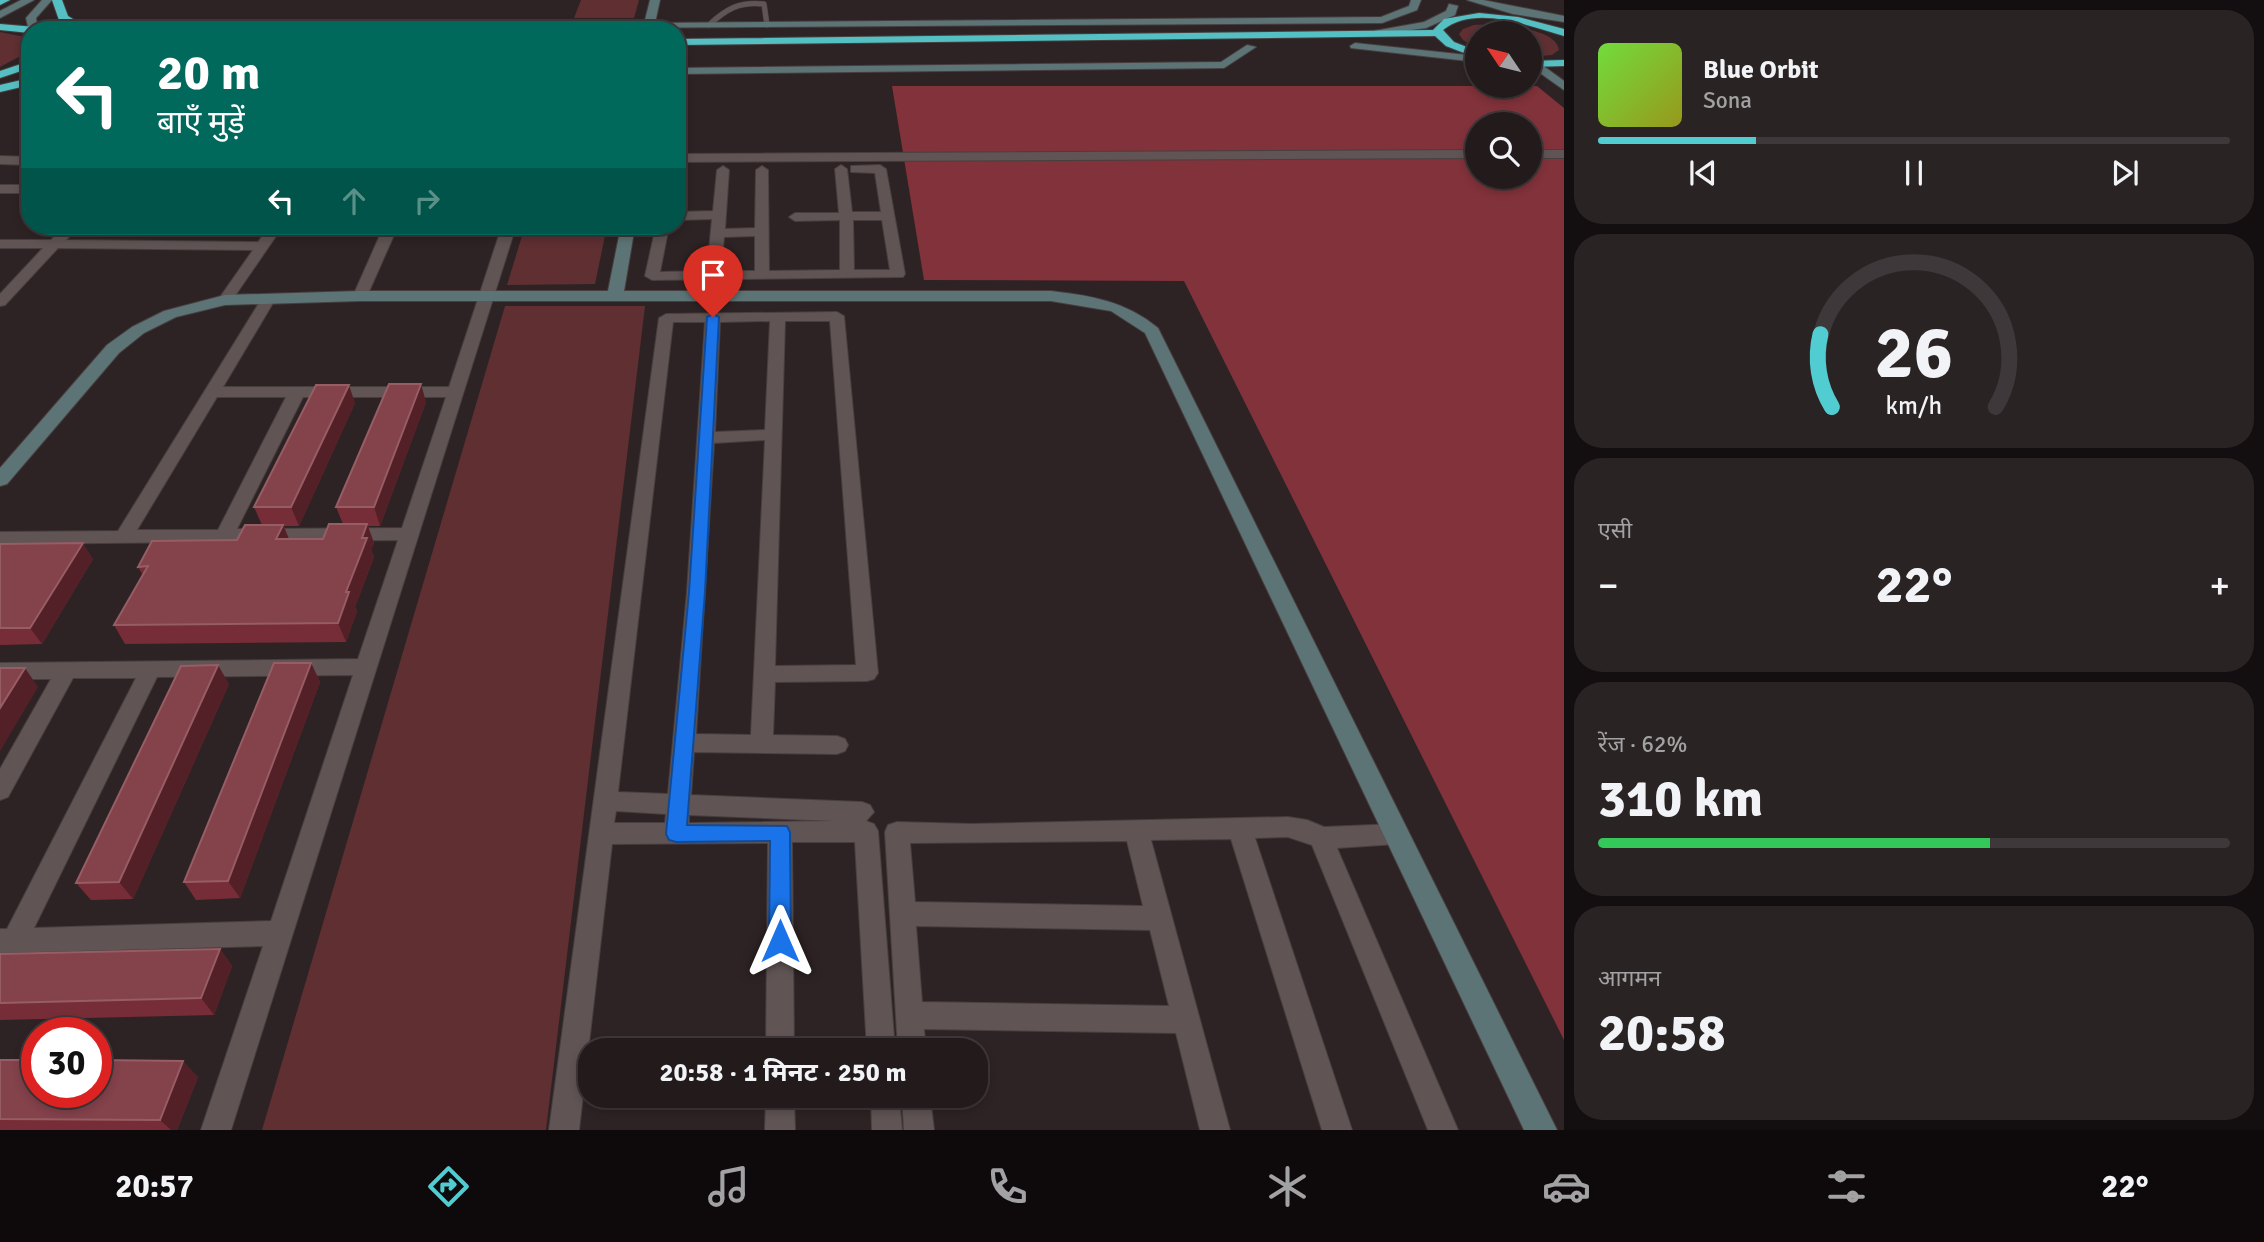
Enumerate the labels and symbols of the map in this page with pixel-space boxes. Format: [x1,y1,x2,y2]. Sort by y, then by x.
north arrow [1465,21,1542,98]
pin [683,245,743,317]
position arrow [743,904,817,978]
speed limit sign: 30 [21,1017,112,1108]

